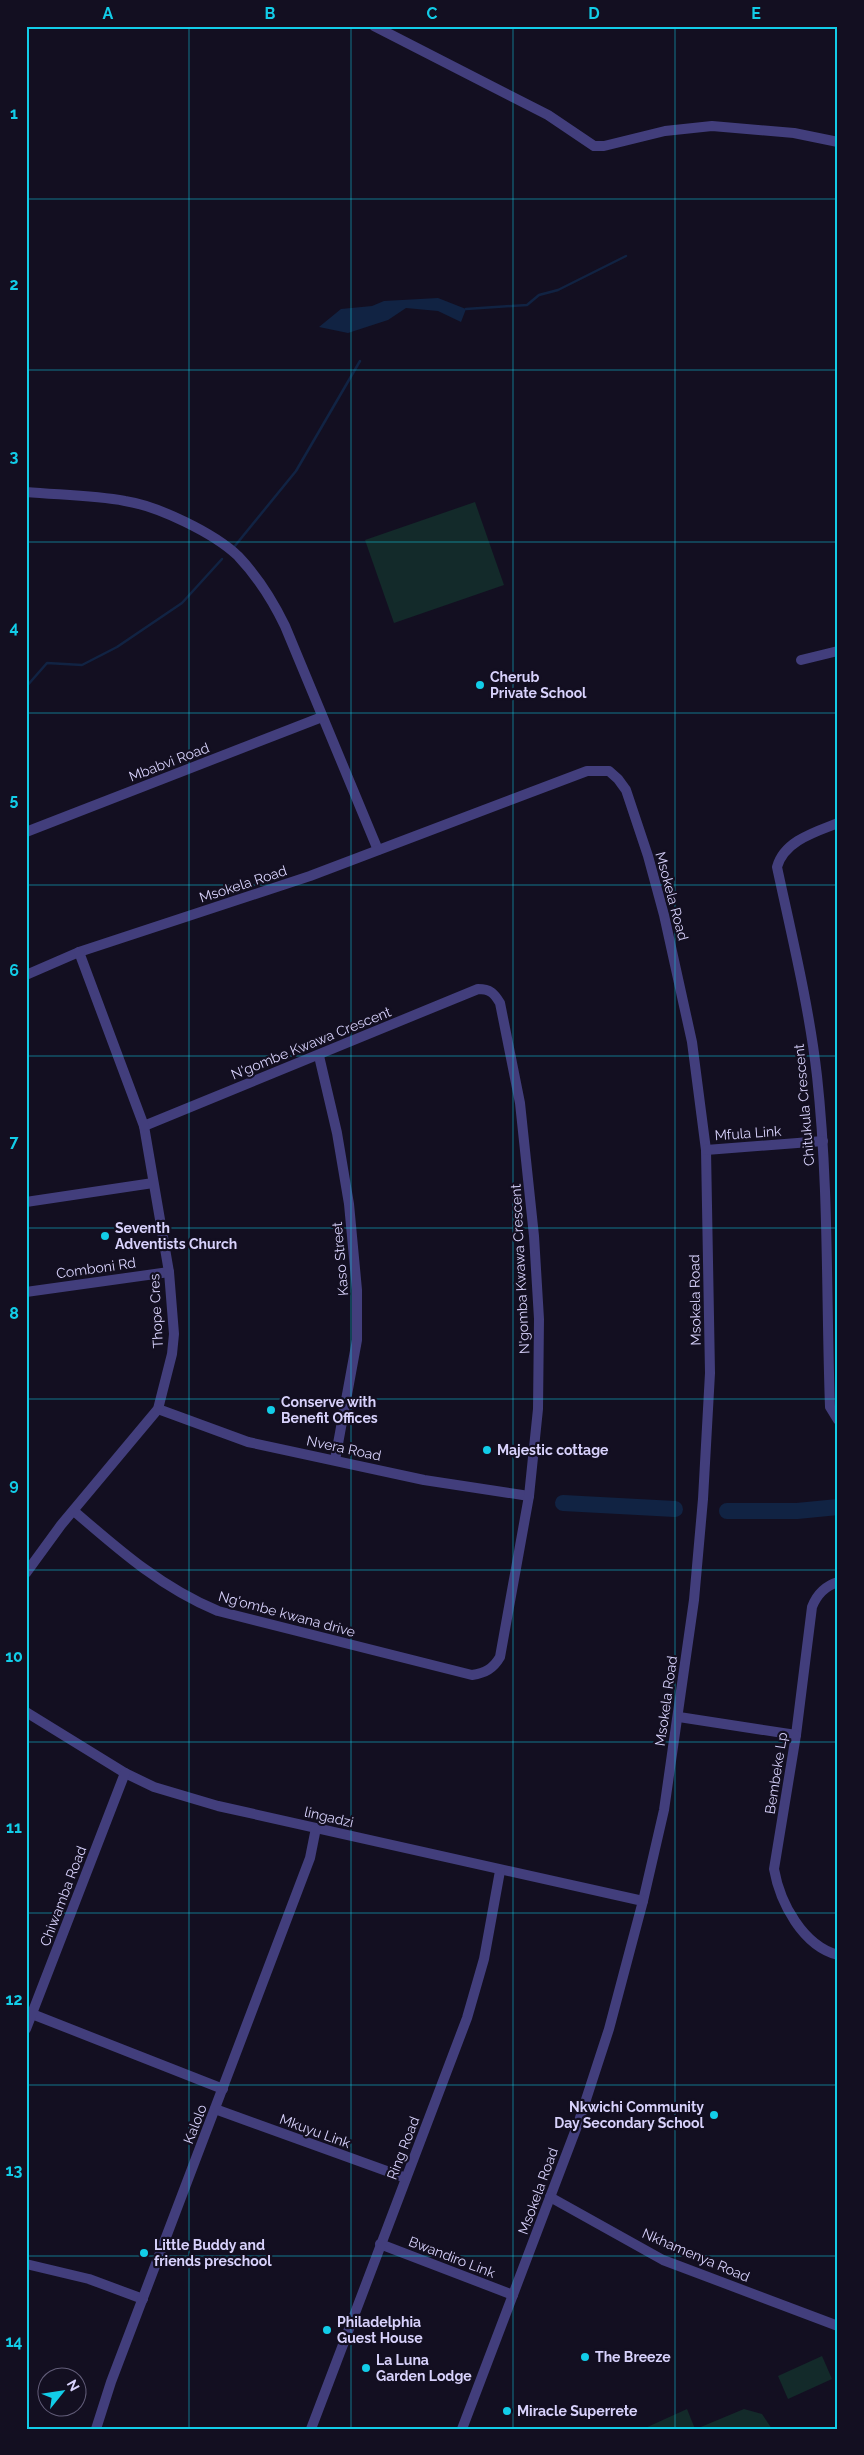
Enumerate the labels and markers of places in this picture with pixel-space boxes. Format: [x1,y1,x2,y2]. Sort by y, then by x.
place label: Cherub Private School [490,669,587,701]
marker: Cherub Private School [474,679,486,691]
place label: Seventh Adventists Church [115,1220,237,1252]
marker: Seventh Adventists Church [99,1230,111,1242]
place label: Conserve with Benefit Offices [281,1394,378,1426]
marker: Conserve with Benefit Offices [265,1404,277,1416]
place label: Majestic cottage [497,1442,609,1458]
marker: Majestic cottage [481,1444,493,1456]
place label: Nkwichi Community Day Secondary School [554,2099,705,2131]
marker: Nkwichi Community Day Secondary School [708,2109,720,2121]
place label: Little Buddy and friends preschool [154,2237,272,2269]
marker: Little Buddy and friends preschool [138,2247,150,2259]
place label: Philadelphia Guest House [337,2314,423,2346]
marker: Philadelphia Guest House [321,2324,333,2336]
place label: The Breeze [595,2349,671,2365]
marker: The Breeze [579,2351,591,2363]
place label: La Luna Garden Lodge [376,2352,472,2384]
marker: La Luna Garden Lodge [360,2362,372,2374]
place label: Miracle Superrete [517,2403,638,2419]
marker: Miracle Superrete [501,2405,513,2417]

